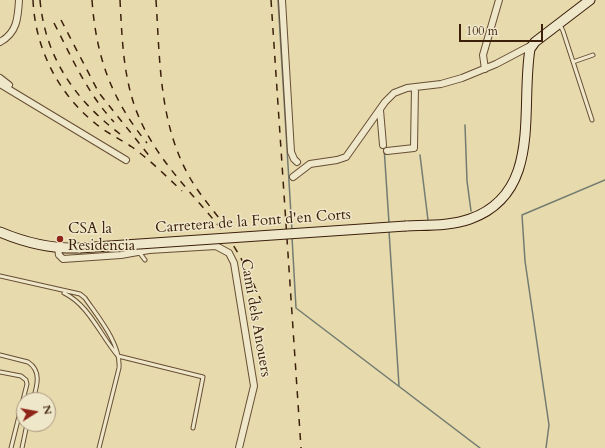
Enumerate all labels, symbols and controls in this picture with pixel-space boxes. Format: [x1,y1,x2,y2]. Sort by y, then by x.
scale bar [461,16,545,42]
text: 100 m [466,23,498,39]
street label: Carretera de la Font d'en Corts [155,206,351,238]
place label: CSA la Residencia [68,221,135,256]
marker: CSA la Residencia [55,234,65,244]
street label: Camí dels Anouers [236,258,274,378]
north arrow [16,392,56,432]
text: N [39,404,56,416]

